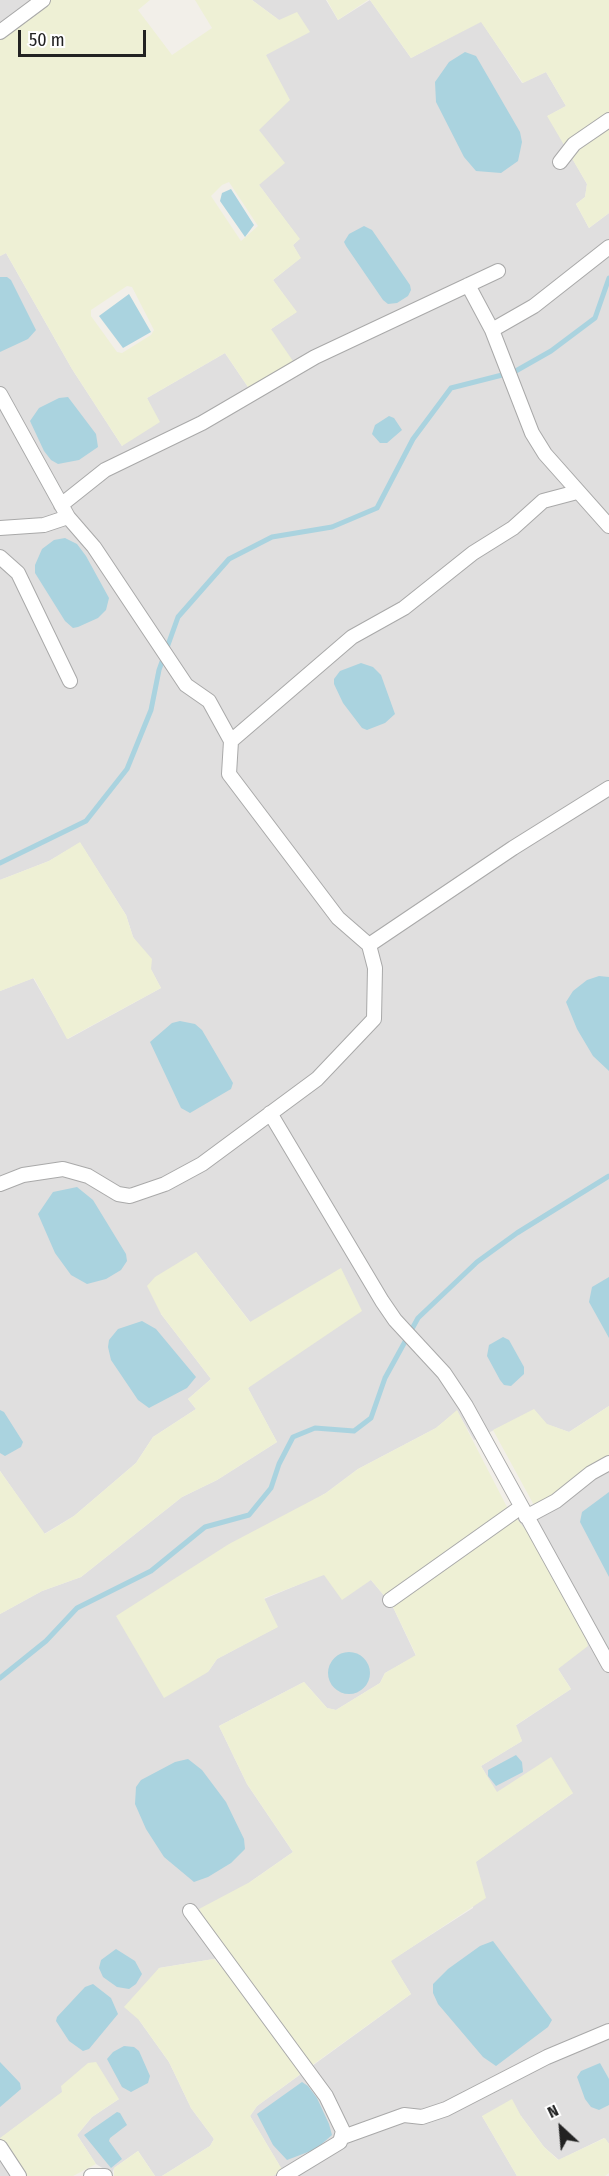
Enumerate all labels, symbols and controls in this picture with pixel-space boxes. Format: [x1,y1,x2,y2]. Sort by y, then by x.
scale bar [21,18,148,56]
text: 50 m [29,29,65,51]
north arrow [531,2098,591,2158]
text: N [544,2101,561,2122]

